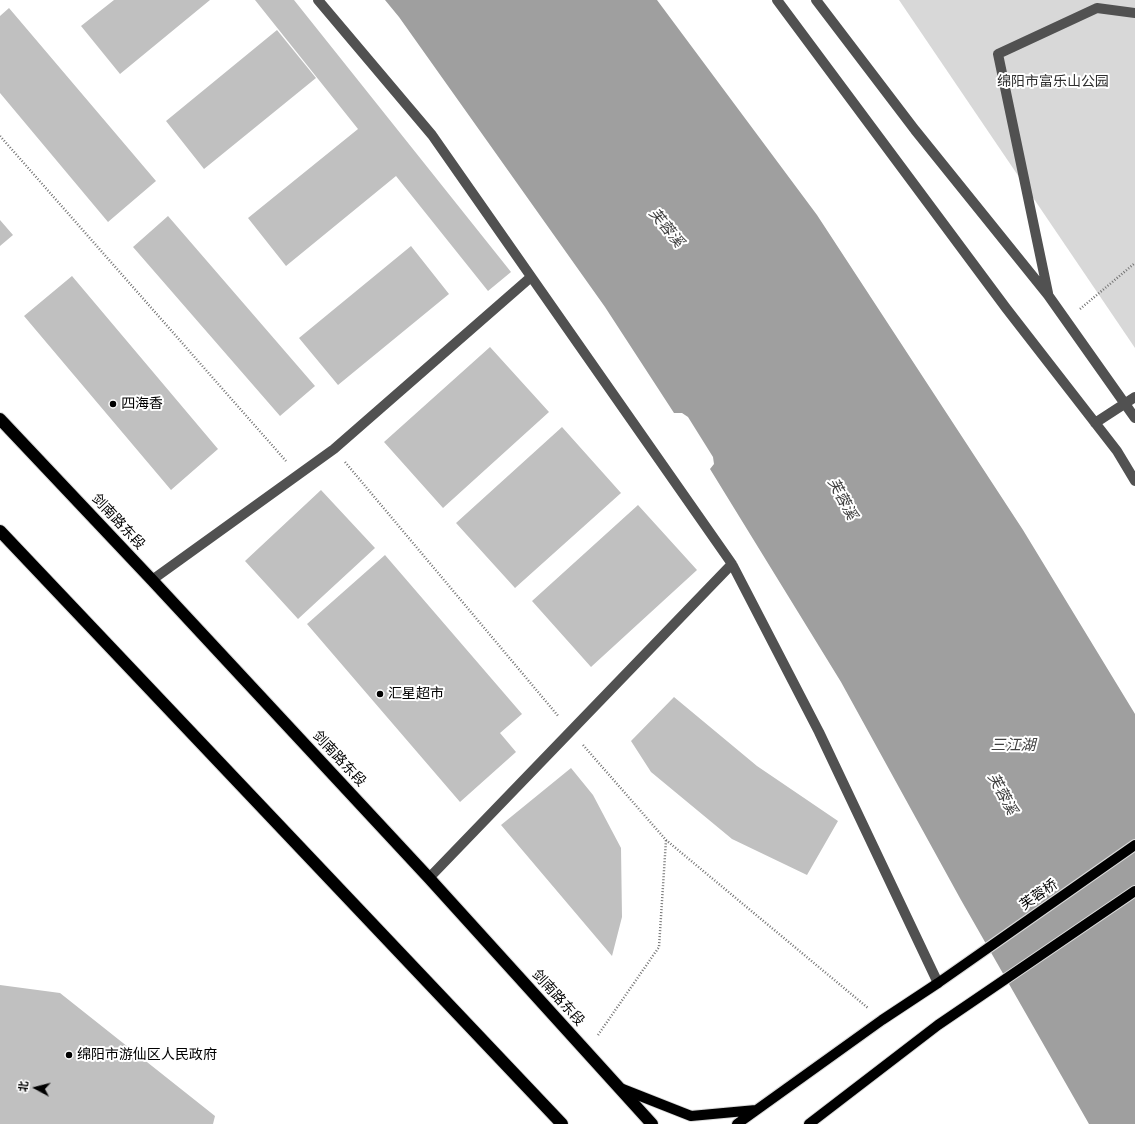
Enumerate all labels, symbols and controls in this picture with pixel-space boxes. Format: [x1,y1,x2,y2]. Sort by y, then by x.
park label: 绵阳市富乐山公园 [997,74,1109,90]
water label: 芙蓉溪 [645,205,687,251]
place label: 四海香 [121,396,163,412]
marker: 四海香 [108,399,118,409]
water label: 芙蓉溪 [823,475,861,523]
street label: 剑南路东段 [88,491,148,553]
place label: 汇星超市 [388,686,444,702]
marker: 汇星超市 [375,689,385,699]
street label: 剑南路东段 [309,728,369,790]
water label: 三江湖 [991,737,1035,755]
water label: 芙蓉溪 [983,770,1021,818]
street label: 芙蓉桥 [1017,876,1061,914]
street label: 剑南路东段 [528,966,588,1030]
place label: 绵阳市游仙区人民政府 [77,1047,217,1063]
marker: 绵阳市游仙区人民政府 [64,1050,74,1060]
north arrow [16,1068,56,1108]
text: 北 [16,1080,31,1093]

